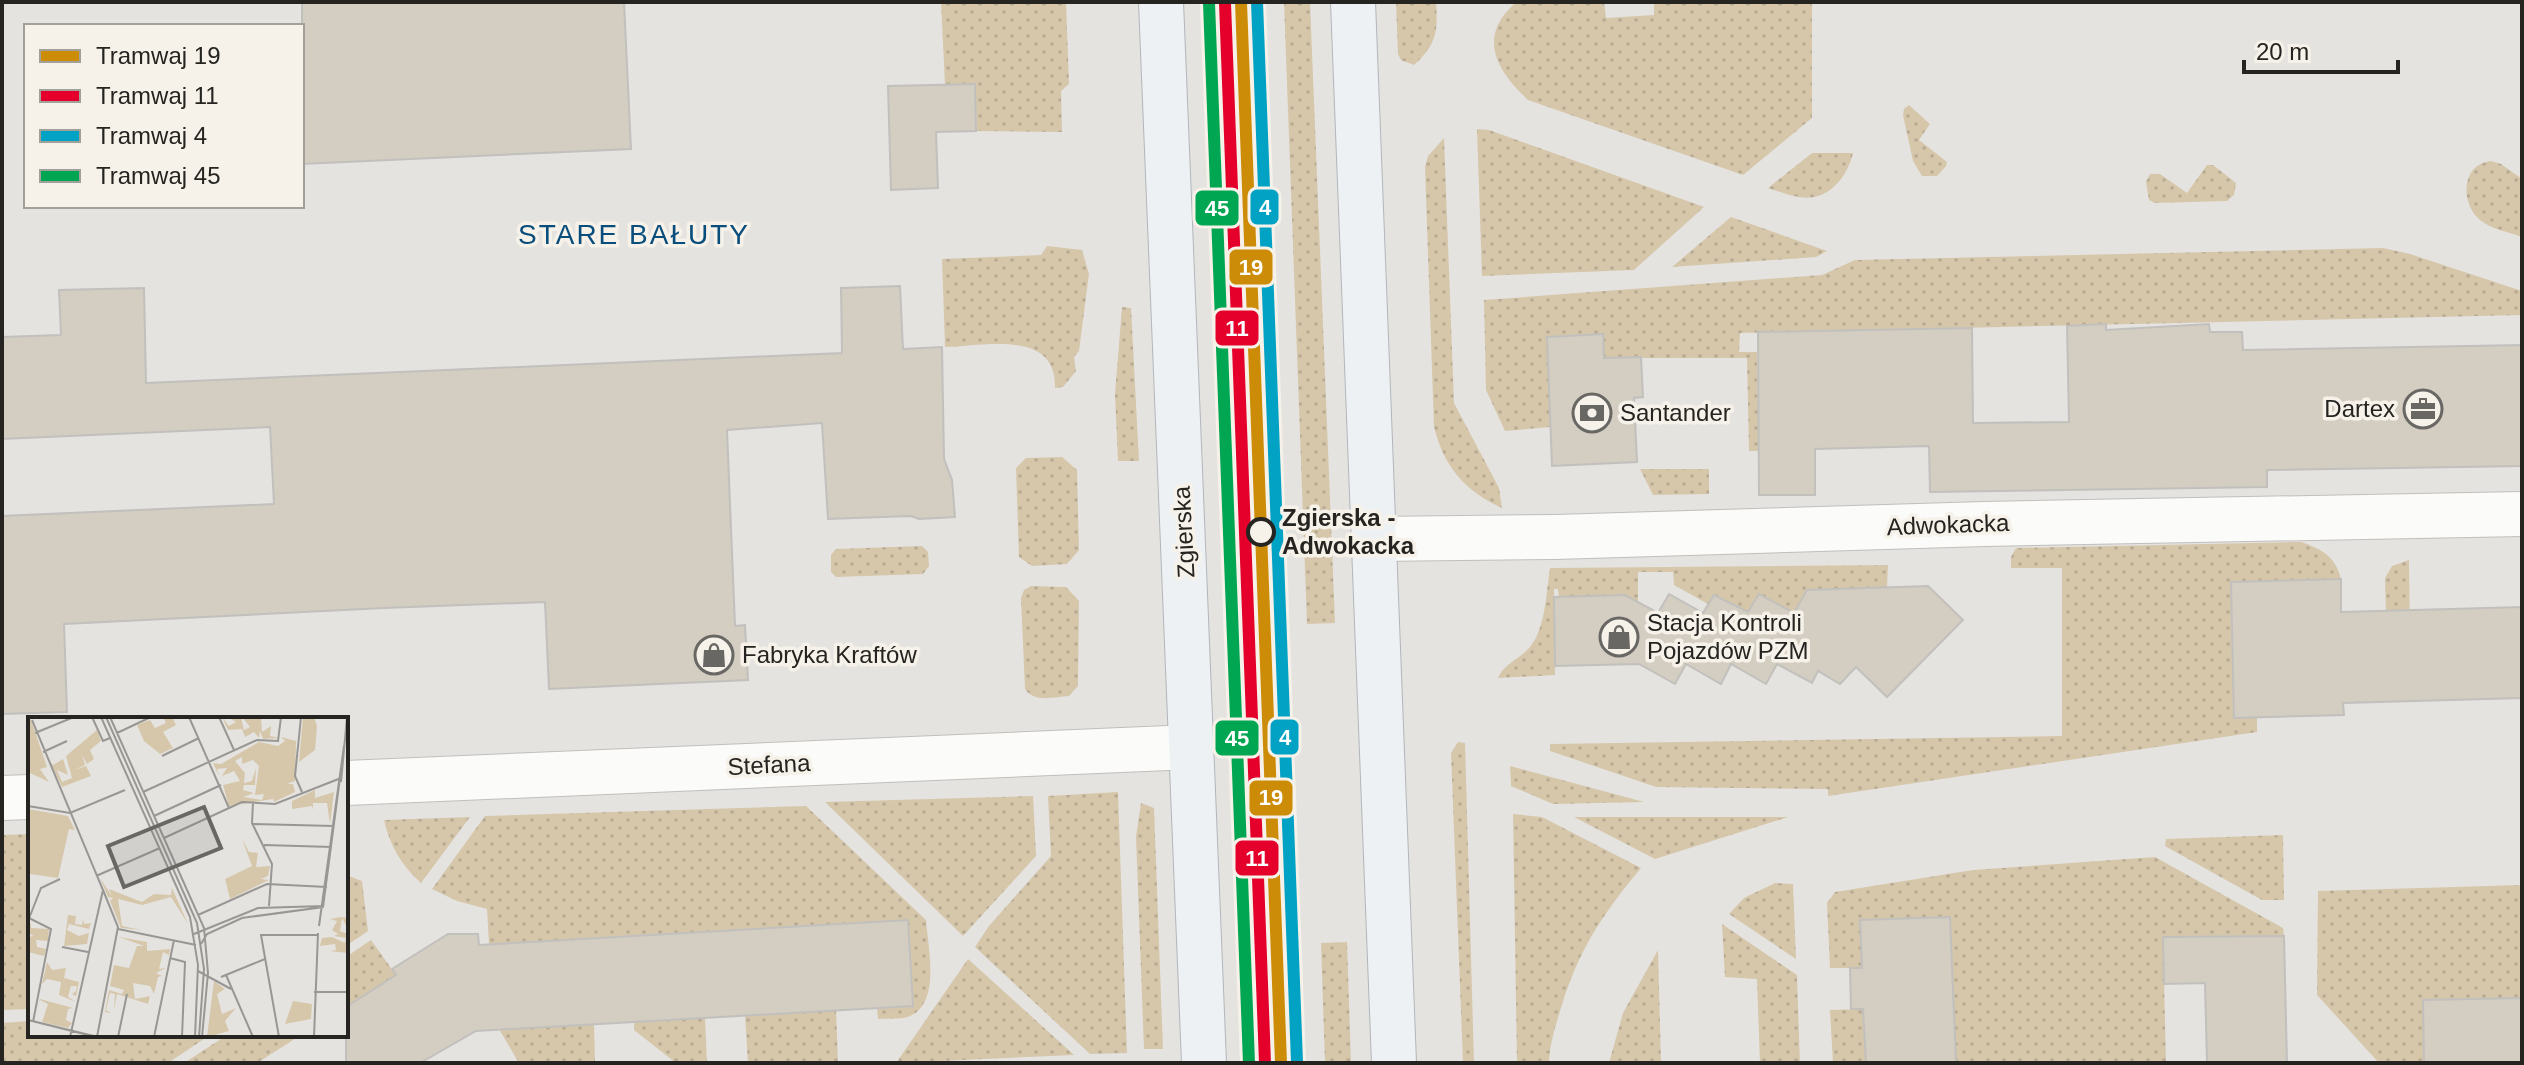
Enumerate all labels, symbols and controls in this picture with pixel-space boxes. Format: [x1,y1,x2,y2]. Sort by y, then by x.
legend [24,24,304,208]
scale bar [2244,24,2398,74]
text: 20 m [2256,38,2309,65]
text: Tramwaj 19 [96,42,220,69]
text: Tramwaj 11 [96,82,219,109]
text: Tramwaj 4 [96,122,207,149]
text: Tramwaj 45 [96,162,220,189]
line badge: 4 [1249,188,1280,226]
line badge: 45 [1194,189,1240,227]
text: 4 [1259,195,1272,220]
text: 45 [1205,196,1229,221]
district label: STARE BAŁUTY [518,219,750,250]
line badge: 19 [1228,248,1274,286]
text: 19 [1239,255,1263,280]
line badge: 11 [1214,309,1260,347]
text: 11 [1225,316,1249,341]
office icon: Dartex [2402,388,2444,430]
bank icon: Santander [1571,392,1613,434]
place label: Dartex [2324,395,2395,422]
place label: Santander [1620,399,1731,426]
street label: Zgierska [1168,485,1199,579]
place label: Zgierska - Adwokacka [1282,504,1415,559]
street label: Adwokacka [1886,509,2010,540]
marker: Zgierska - Adwokacka [1247,518,1275,546]
place label: Stacja Kontroli Pojazdów PZM [1647,609,1808,664]
shop icon: Stacja Kontroli Pojazdów PZM [1598,616,1640,658]
shop icon: Fabryka Kraftów [693,634,735,676]
place label: Fabryka Kraftów [742,641,917,668]
inset map [28,717,348,1037]
line badge: 4 [1269,718,1300,756]
line badge: 45 [1214,719,1260,757]
text: 4 [1279,725,1292,750]
text: 45 [1225,726,1249,751]
street label: Stefana [727,749,812,780]
line badge: 19 [1248,779,1294,817]
text: 19 [1259,785,1283,810]
line badge: 11 [1234,839,1280,877]
text: 11 [1245,846,1269,871]

